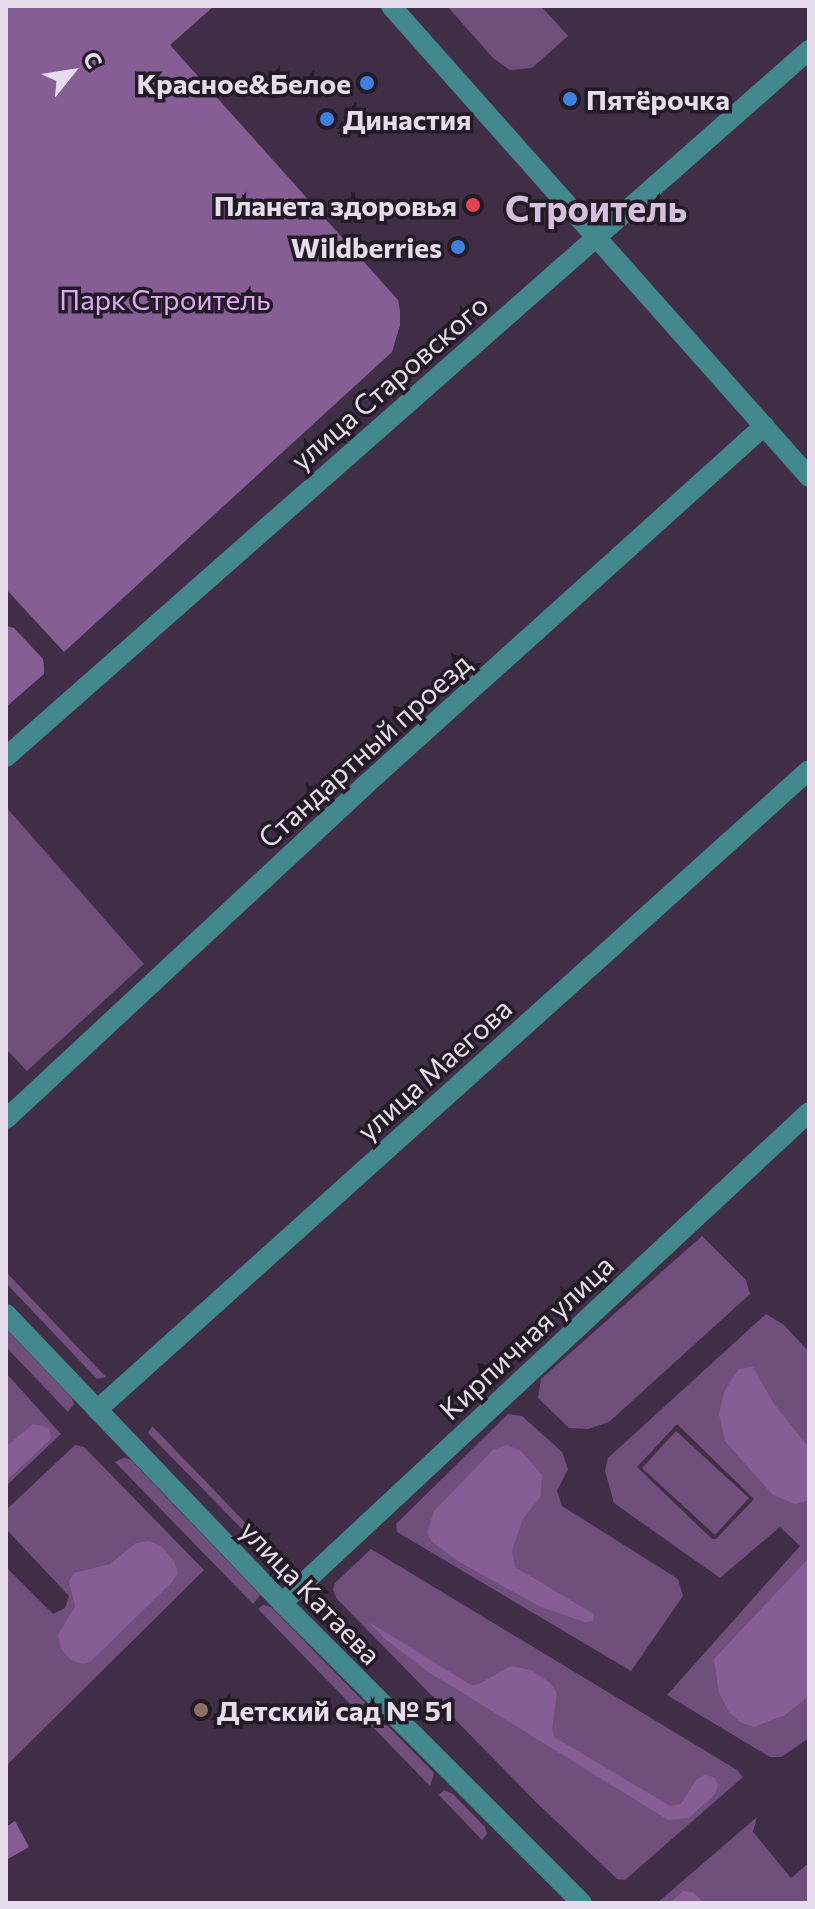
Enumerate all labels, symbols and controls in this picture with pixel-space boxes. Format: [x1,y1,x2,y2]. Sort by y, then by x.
north arrow [32,32,112,112]
text: С [78,46,109,73]
place label: Красное&Белое [137,66,351,100]
marker: Красное&Белое [358,74,376,92]
place label: Пятёрочка [586,82,730,116]
marker: Пятёрочка [561,90,579,108]
place label: Династия [343,102,472,136]
marker: Династия [318,110,336,128]
district label: Строитель [505,186,687,230]
place label: Планета здоровья [214,188,457,222]
marker: Планета здоровья [464,196,482,214]
place label: Wildberries [291,230,442,264]
marker: Wildberries [449,238,467,256]
park label: Парк Строитель [59,282,271,316]
street label: улица Старовского [284,287,494,477]
street label: Стандартный проезд [251,646,477,854]
street label: улица Маегова [350,991,518,1147]
street label: Кирпичная улица [432,1248,620,1426]
street label: улица Катаева [234,1513,388,1671]
place label: Детский сад № 51 [217,1693,453,1727]
marker: Детский сад № 51 [192,1701,210,1719]

